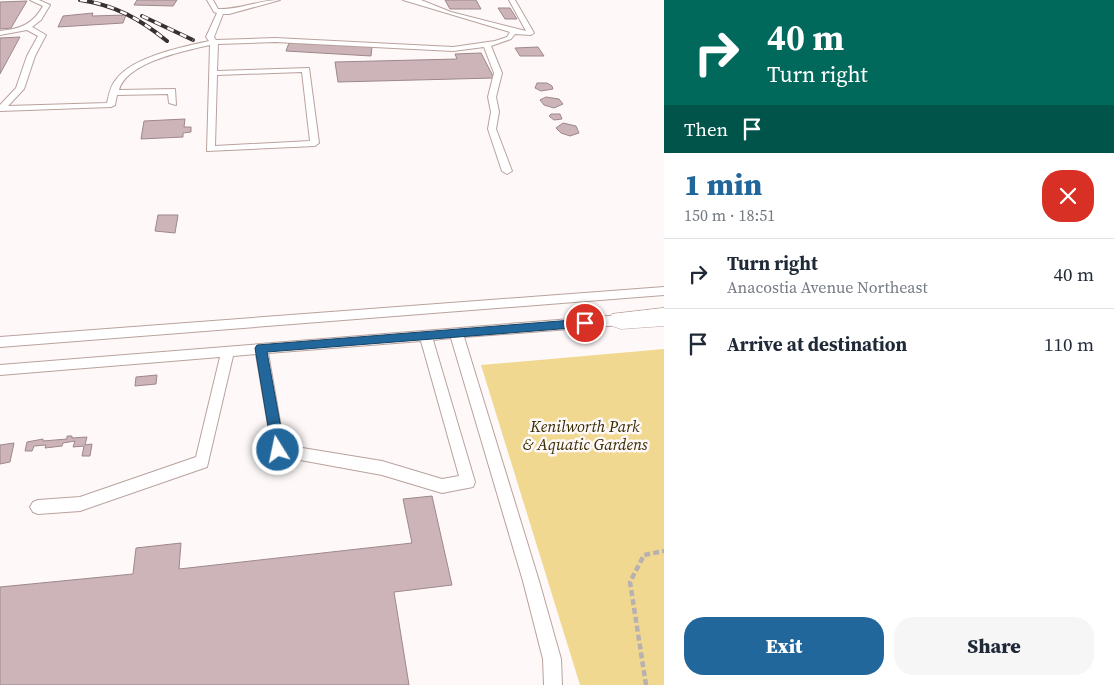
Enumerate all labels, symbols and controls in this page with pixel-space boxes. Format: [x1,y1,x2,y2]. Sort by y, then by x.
text: 40 m [767,14,844,62]
icon: right [684,20,749,85]
text: Turn right [767,59,868,89]
icon: arrive [738,115,766,143]
text: Then [684,116,728,142]
text: 1 min [684,164,762,205]
button: close [1042,170,1094,222]
text: 150 m · 18:51 [684,204,775,226]
text: Turn right [727,250,818,276]
icon: right [684,260,712,288]
text: 40 m [1053,261,1094,287]
text: Anacostia Avenue Northeast [727,276,928,298]
pin [564,302,606,344]
icon: arrive [571,309,599,337]
icon: arrive [684,330,712,358]
text: Arrive at destination [727,331,907,357]
text: 110 m [1044,331,1094,357]
park label: Kenilworth Park & Aquatic Gardens [522,415,648,455]
position arrow [251,423,303,475]
button: Exit [684,617,884,675]
button: Share [894,617,1094,675]

